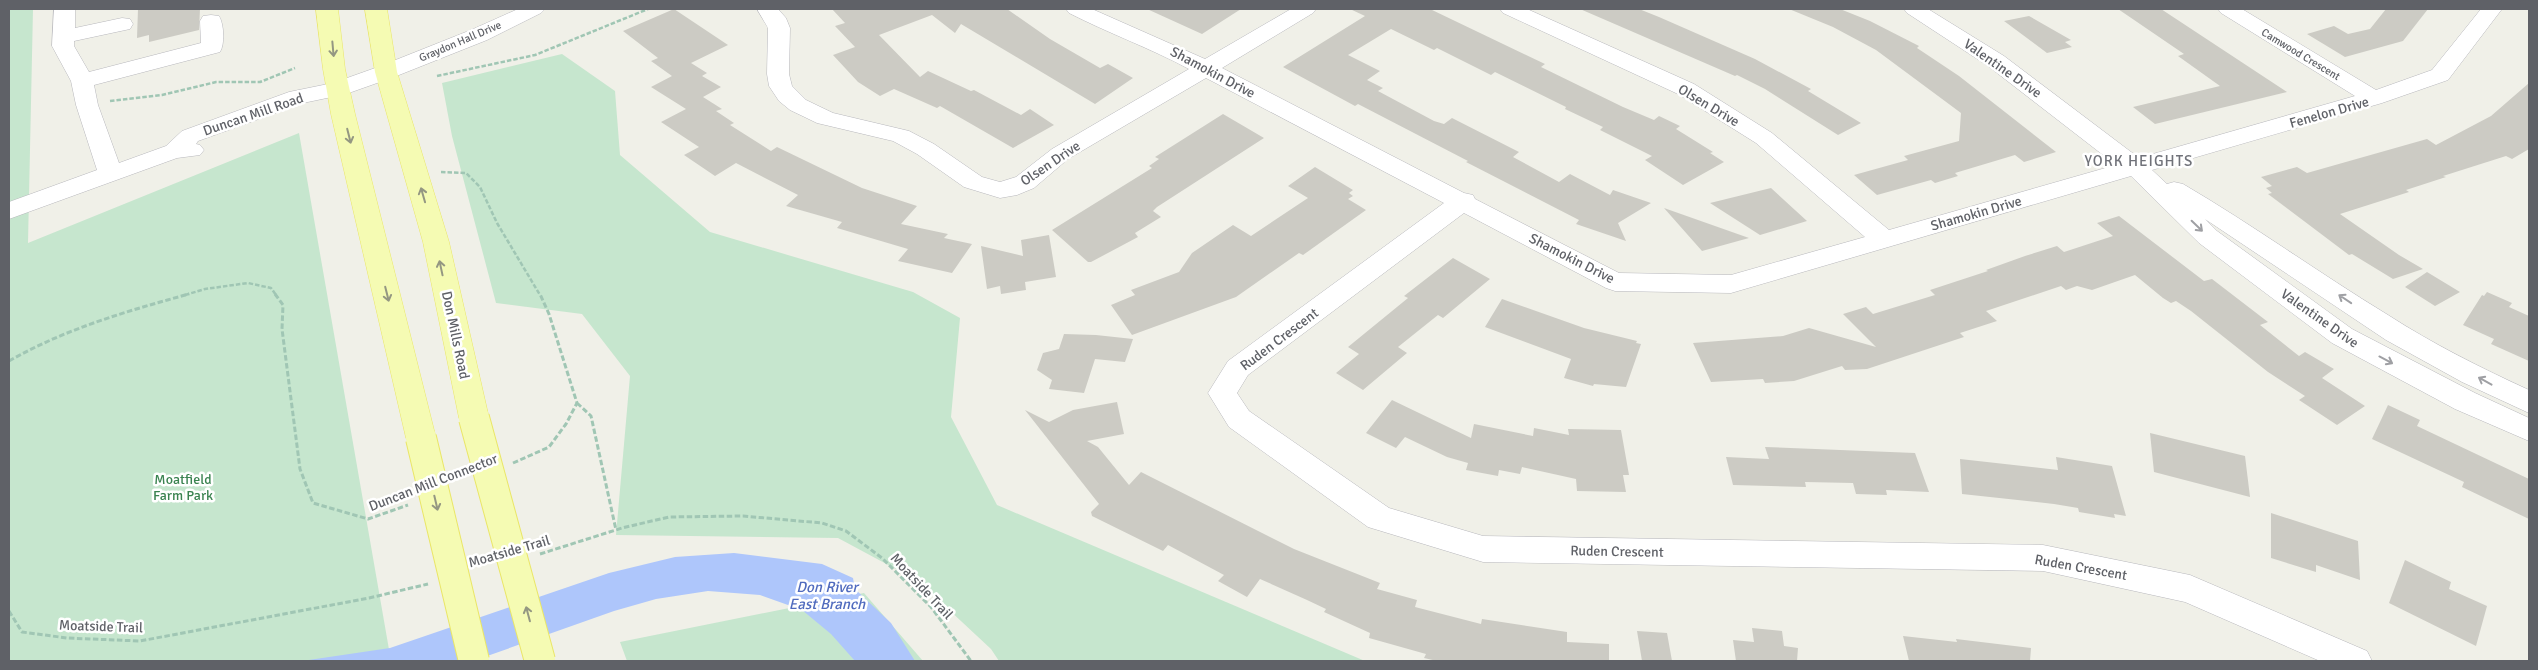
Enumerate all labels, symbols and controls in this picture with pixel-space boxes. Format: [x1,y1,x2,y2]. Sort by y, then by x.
street label: Graydon Hall Drive [417,18,503,65]
street label: Camwood Crescent [2259,26,2343,83]
street label: Valentine Drive [1961,35,2045,101]
one-way arrow [328,41,337,57]
street label: Shamokin Drive [1167,43,1258,102]
street label: Olsen Drive [1675,81,1742,130]
street label: Duncan Mill Road [201,89,306,140]
street label: Fenelon Drive [2287,93,2371,132]
one-way arrow [345,128,354,144]
street label: Olsen Drive [1017,137,1083,190]
district label: YORK HEIGHTS [2085,152,2193,170]
one-way arrow [417,188,427,204]
street label: Shamokin Drive [1929,192,2024,235]
one-way arrow [2190,220,2203,232]
street label: Shamokin Drive [1526,230,1617,287]
one-way arrow [436,261,445,277]
street label: Valentine Drive [2278,285,2362,351]
one-way arrow [383,286,392,302]
street label: Don Mills Road [438,290,473,381]
one-way arrow [2338,294,2352,304]
street label: Ruden Crescent [1237,304,1322,374]
one-way arrow [2379,355,2393,365]
one-way arrow [2478,376,2493,386]
street label: Duncan Mill Connector [366,450,501,515]
park label: Moatfield Farm Park [153,471,213,504]
one-way arrow [432,494,442,510]
street label: Moatside Trail [466,532,552,571]
street label: Ruden Crescent [1570,542,1664,561]
street label: Moatside Trail [887,550,957,623]
street label: Ruden Crescent [2033,551,2129,584]
water label: Don River East Branch [789,578,866,613]
one-way arrow [522,607,532,623]
street label: Moatside Trail [59,617,143,636]

